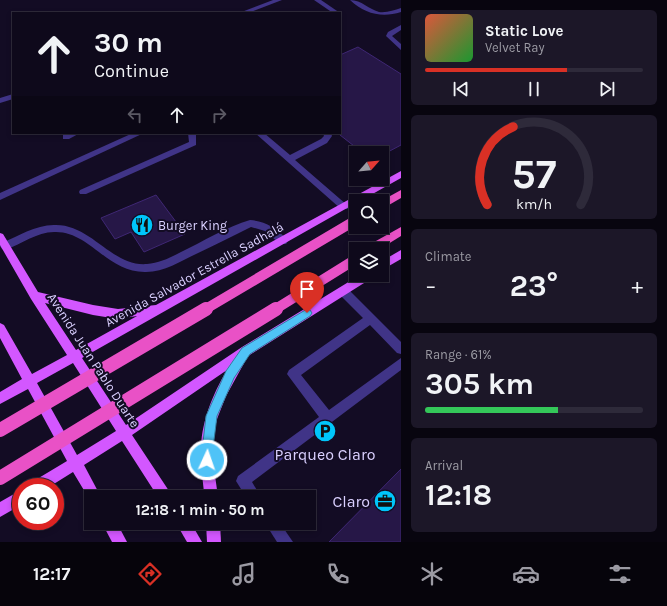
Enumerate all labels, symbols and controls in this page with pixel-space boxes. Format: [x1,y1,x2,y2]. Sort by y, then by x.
text: Static Love [485,22,563,40]
text: 30 m [94,26,163,59]
icon: ahead [28,28,80,80]
text: Velvet Ray [485,40,545,55]
text: Continue [94,60,169,82]
icon: previous [450,78,472,100]
icon: pause [523,78,545,100]
icon: next [596,78,618,100]
icon: left [124,104,146,126]
icon: ahead [166,104,188,126]
icon: right [208,104,230,126]
north arrow [349,146,389,186]
map controls [349,146,389,282]
text: 57 [512,149,556,197]
button: search [349,194,389,234]
text: km/h [516,195,552,212]
restaurant icon: Burger King [129,212,155,238]
place label: Burger King [158,218,228,233]
street label: Avenida Salvador Estrella Sadhalá [103,219,286,330]
button: layers [349,242,389,282]
text: Climate [425,249,471,264]
text: 23° [510,268,558,304]
pin [290,272,324,313]
text: − [425,273,437,299]
text: + [631,273,643,299]
icon: arrive [296,278,318,300]
street label: Avenida Juan Pablo Duarte [45,290,143,430]
text: Range · 61% [425,347,492,362]
text: 305 km [425,366,534,402]
parking icon: Parqueo Claro [312,418,338,444]
position arrow [186,439,228,481]
place label: Parqueo Claro [275,445,375,464]
text: Arrival [425,458,463,473]
text: 12:18 [425,477,492,513]
speed limit sign: 60 [12,478,64,530]
office icon: Claro [372,488,398,514]
place label: Claro [332,492,370,511]
text: 12:18 · 1 min · 50 m [135,501,265,519]
icon: directions [136,560,164,588]
icon: music [230,560,258,588]
icon: phone [324,560,352,588]
icon: climate [418,560,446,588]
icon: car [512,560,540,588]
icon: filters [606,560,634,588]
text: 12:17 [33,563,70,585]

